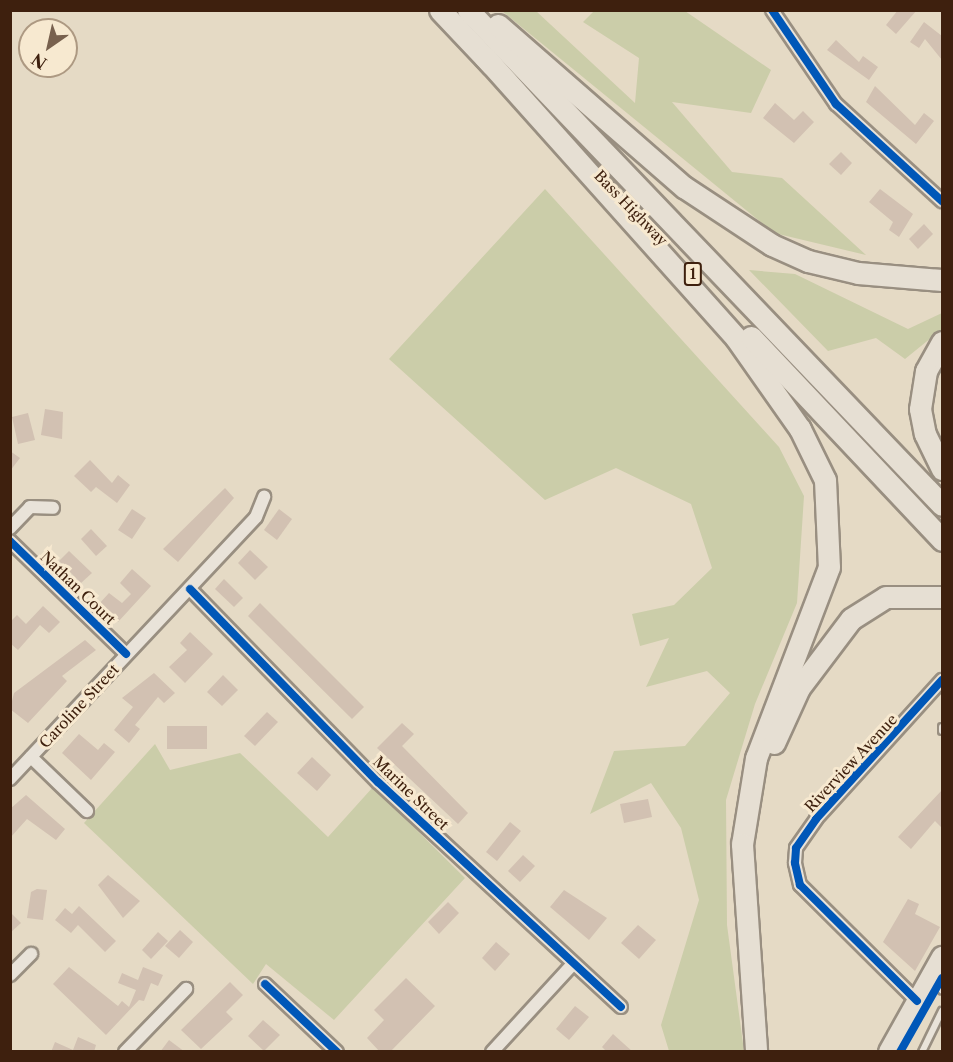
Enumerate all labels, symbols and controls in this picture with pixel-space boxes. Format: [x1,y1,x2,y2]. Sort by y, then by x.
north arrow [18,18,78,78]
text: N [28,49,50,73]
street label: Bass Highway [591,167,671,249]
road number: 1 [682,263,704,285]
street label: Nathan Court [37,548,119,628]
street label: Caroline Street [36,660,122,752]
street label: Riverview Avenue [801,710,901,816]
street label: Marine Street [369,752,453,834]

